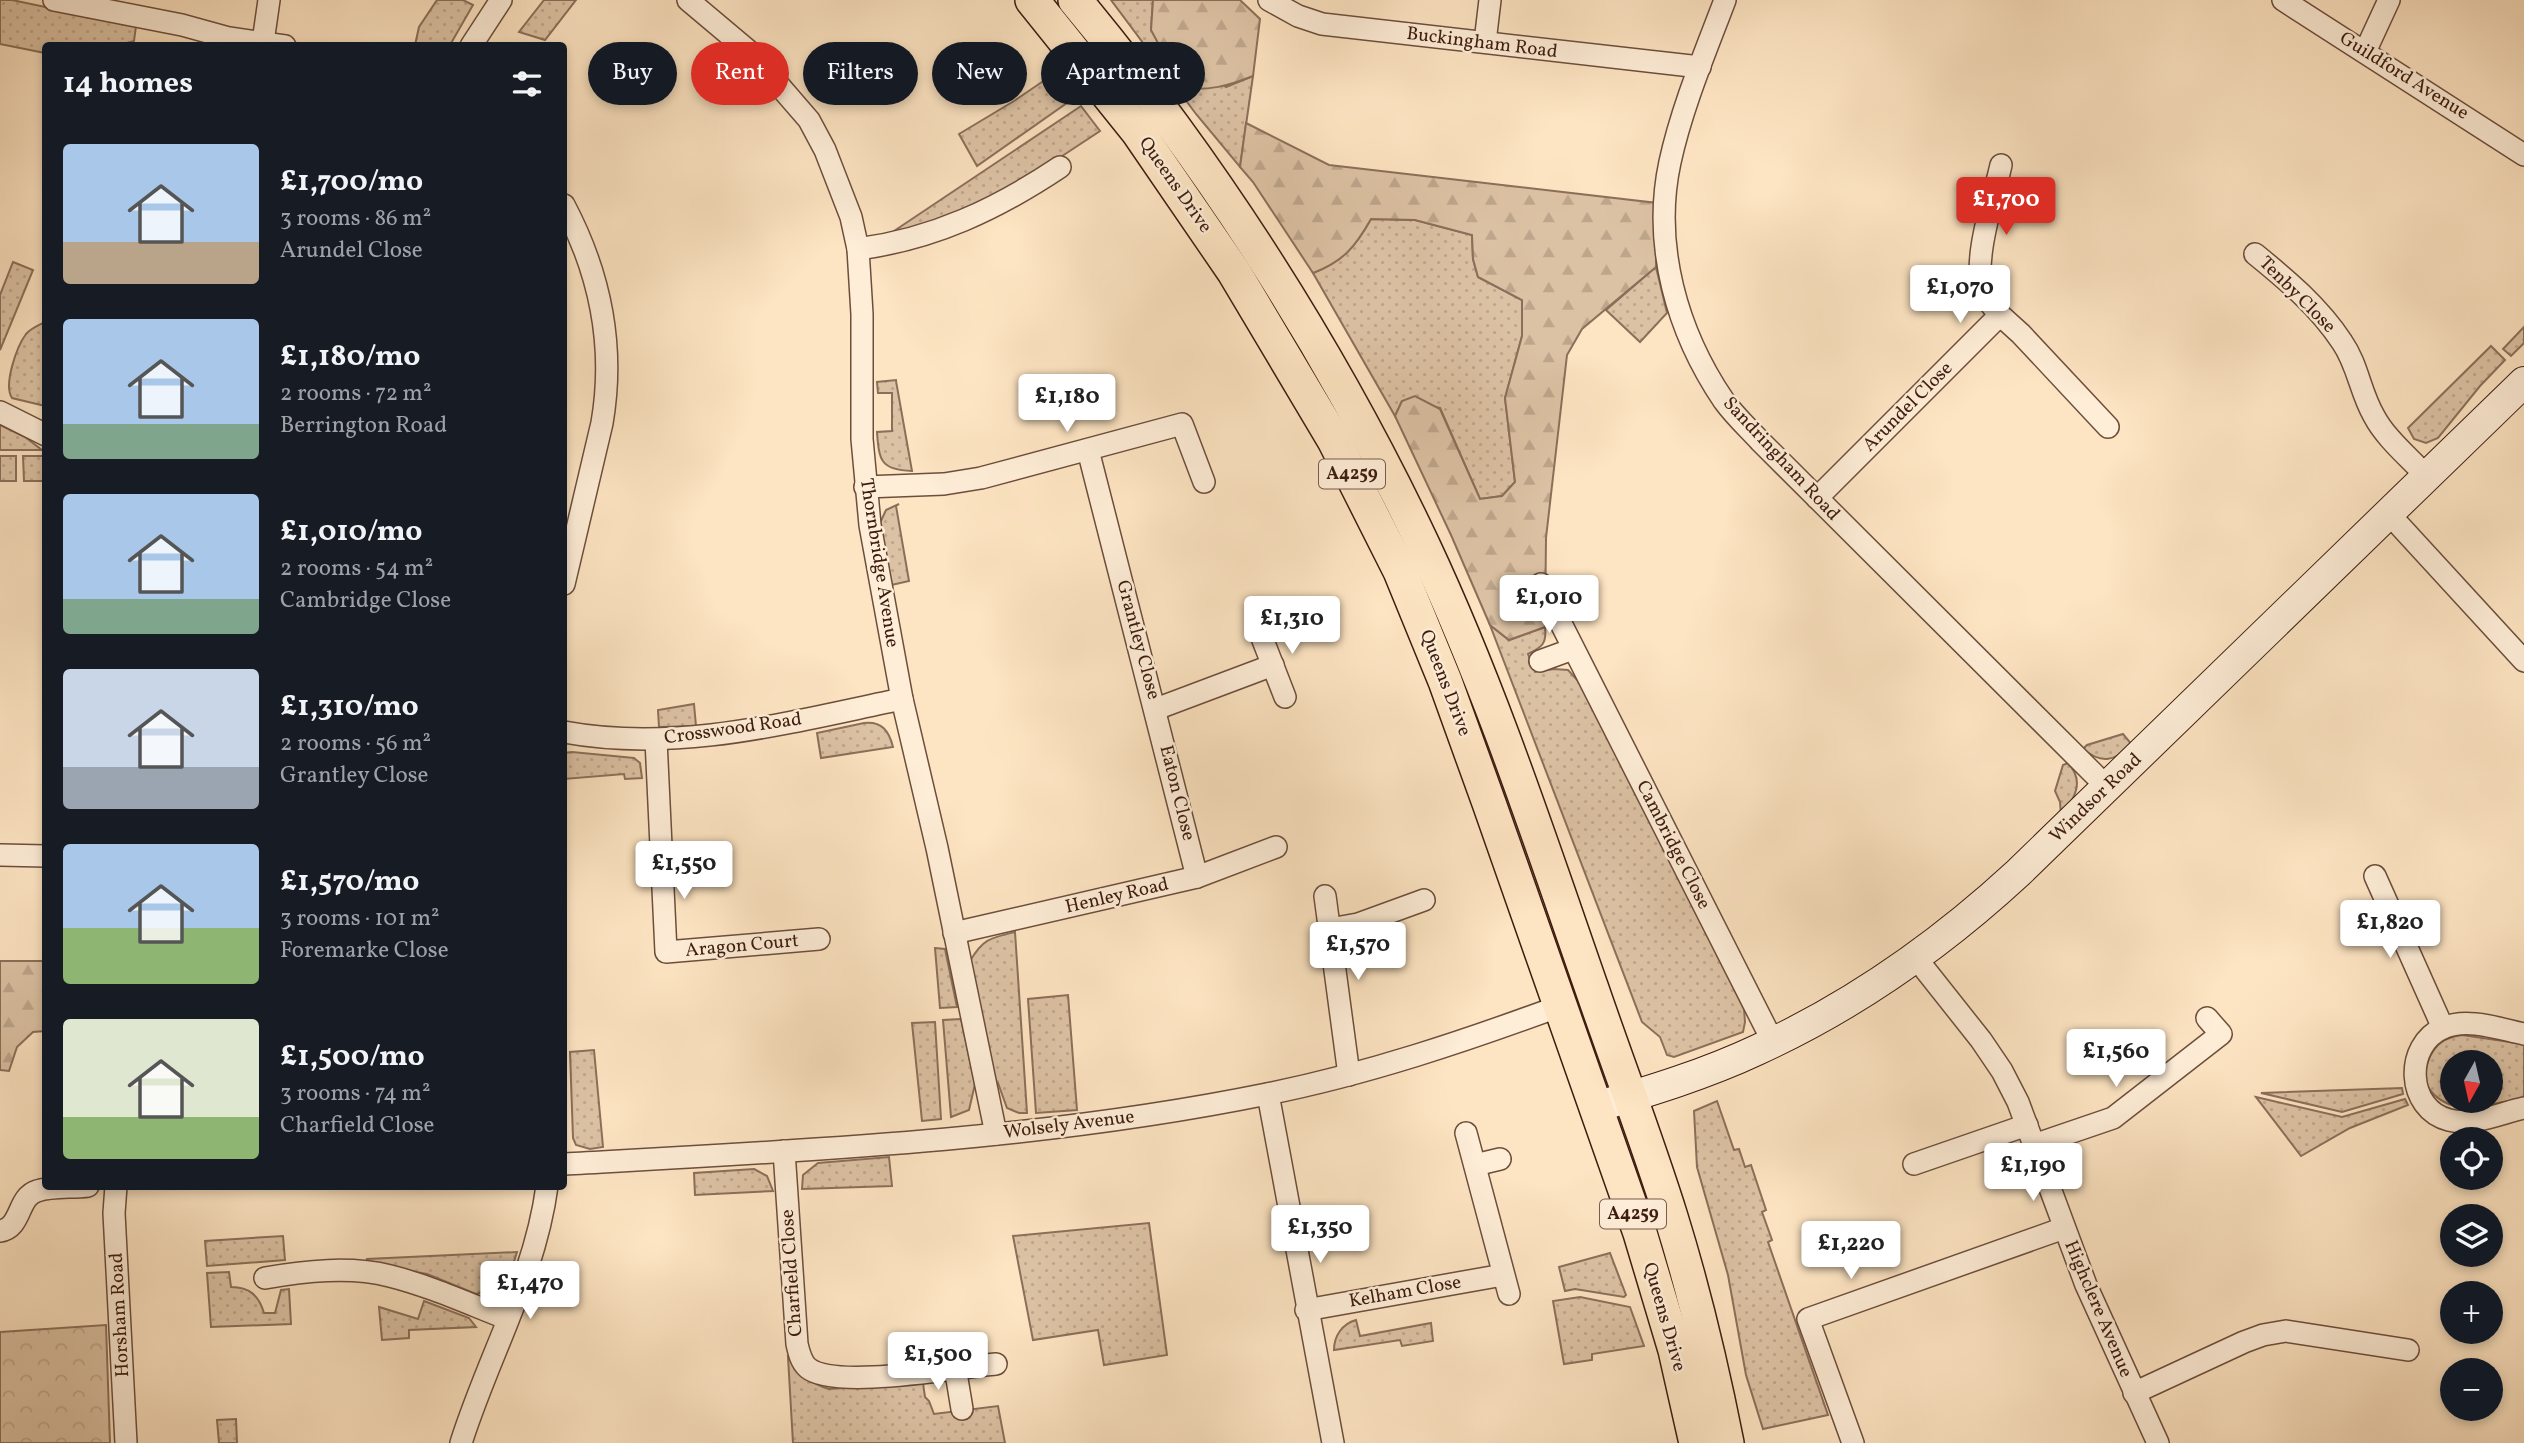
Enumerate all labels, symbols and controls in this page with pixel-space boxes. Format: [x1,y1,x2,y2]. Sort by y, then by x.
street label: Buckingham Road [1405,21,1559,65]
street label: Guildford Avenue [2334,26,2474,126]
chip: Buy [588,42,677,105]
chip: Rent [691,42,789,105]
chip: Filters [803,42,918,105]
chip: New [932,42,1027,105]
chip: Apartment [1041,42,1205,105]
text: 14 homes [63,63,193,105]
icon: filters [508,65,546,103]
street label: Queens Drive [1132,132,1218,238]
text: £1,700/mo [280,161,423,203]
icon: home [119,172,203,256]
pin: £1,700 [1949,177,2063,237]
text: £1,700 [1972,184,2040,216]
text: 3 rooms · 86 m² [280,203,431,235]
text: Arundel Close [280,235,423,267]
street label: Tenby Close [2253,251,2341,339]
pin: £1,070 [1903,266,2017,325]
text: £1,070 [1926,272,1994,304]
text: £1,180/mo [280,336,420,378]
icon: home [119,347,203,431]
street label: Arundel Close [1857,356,1959,458]
pin: £1,180 [1010,374,1124,434]
text: 2 rooms · 72 m² [280,378,431,410]
text: £1,180 [1034,381,1100,413]
street label: Sandringham Road [1717,391,1845,527]
text: Berrington Road [280,410,447,442]
road number: A4259 [1319,460,1385,488]
street label: Thornbridge Avenue [853,477,905,649]
text: £1,010/mo [280,511,423,553]
icon: home [119,522,203,606]
text: 2 rooms · 54 m² [280,553,433,585]
pin: £1,010 [1492,576,1606,635]
street label: Grantley Close [1110,577,1166,703]
text: £1,010 [1516,582,1582,614]
text: Cambridge Close [280,585,451,617]
pin: £1,310 [1235,596,1349,656]
text: £1,310 [1260,603,1324,635]
street label: Queens Drive [1413,626,1477,740]
text: £1,310/mo [280,686,419,728]
icon: home [119,697,203,781]
street label: Crosswood Road [663,706,803,752]
text: 2 rooms · 56 m² [280,728,431,760]
street label: Eaton Close [1153,742,1201,844]
street label: Windsor Road [2044,747,2148,849]
text: Grantley Close [280,760,429,792]
street label: Cambridge Close [1629,776,1717,914]
pin: £1,550 [627,842,741,901]
text: £1,550 [651,848,717,880]
text: £1,570/mo [280,861,419,903]
street label: Henley Road [1063,871,1171,921]
icon: home [119,872,203,956]
pin: £1,820 [2333,900,2447,960]
text: 3 rooms · 101 m² [280,903,440,935]
text: £1,820 [2356,907,2424,939]
pin: £1,570 [1301,922,1415,982]
street label: Aragon Court [684,928,800,964]
text: £1,570 [1326,929,1390,961]
text: Foremarke Close [280,935,449,967]
pin: £1,560 [2059,1030,2173,1089]
text: £1,500/mo [280,1036,425,1078]
text: £1,560 [2083,1036,2149,1068]
icon: home [119,1047,203,1131]
north arrow [2440,1050,2502,1113]
map controls [2440,1050,2503,1421]
text: 3 rooms · 74 m² [280,1078,430,1110]
street label: Wolsely Avenue [1002,1104,1136,1146]
text: Charfield Close [280,1110,434,1142]
button: locate [2440,1127,2503,1190]
pin: £1,190 [1976,1144,2090,1203]
text: £1,190 [2000,1150,2066,1182]
road number: A4259 [1600,1199,1666,1228]
button: layers [2440,1204,2503,1267]
pin: £1,350 [1263,1206,1377,1265]
street label: Charfield Close [775,1208,809,1338]
text: £1,350 [1287,1212,1353,1244]
pin: £1,220 [1794,1222,1908,1281]
text: £1,220 [1817,1228,1885,1260]
street label: Highclere Avenue [2057,1236,2139,1382]
street label: Horsham Road [104,1252,136,1378]
street label: Queens Drive [1636,1259,1692,1375]
pin: £1,470 [473,1262,587,1321]
text: £1,470 [496,1268,564,1300]
street label: Kelham Close [1347,1269,1463,1315]
button: + [2440,1281,2503,1344]
pin: £1,500 [881,1332,995,1392]
text: £1,500 [904,1339,972,1371]
button: − [2440,1358,2503,1421]

